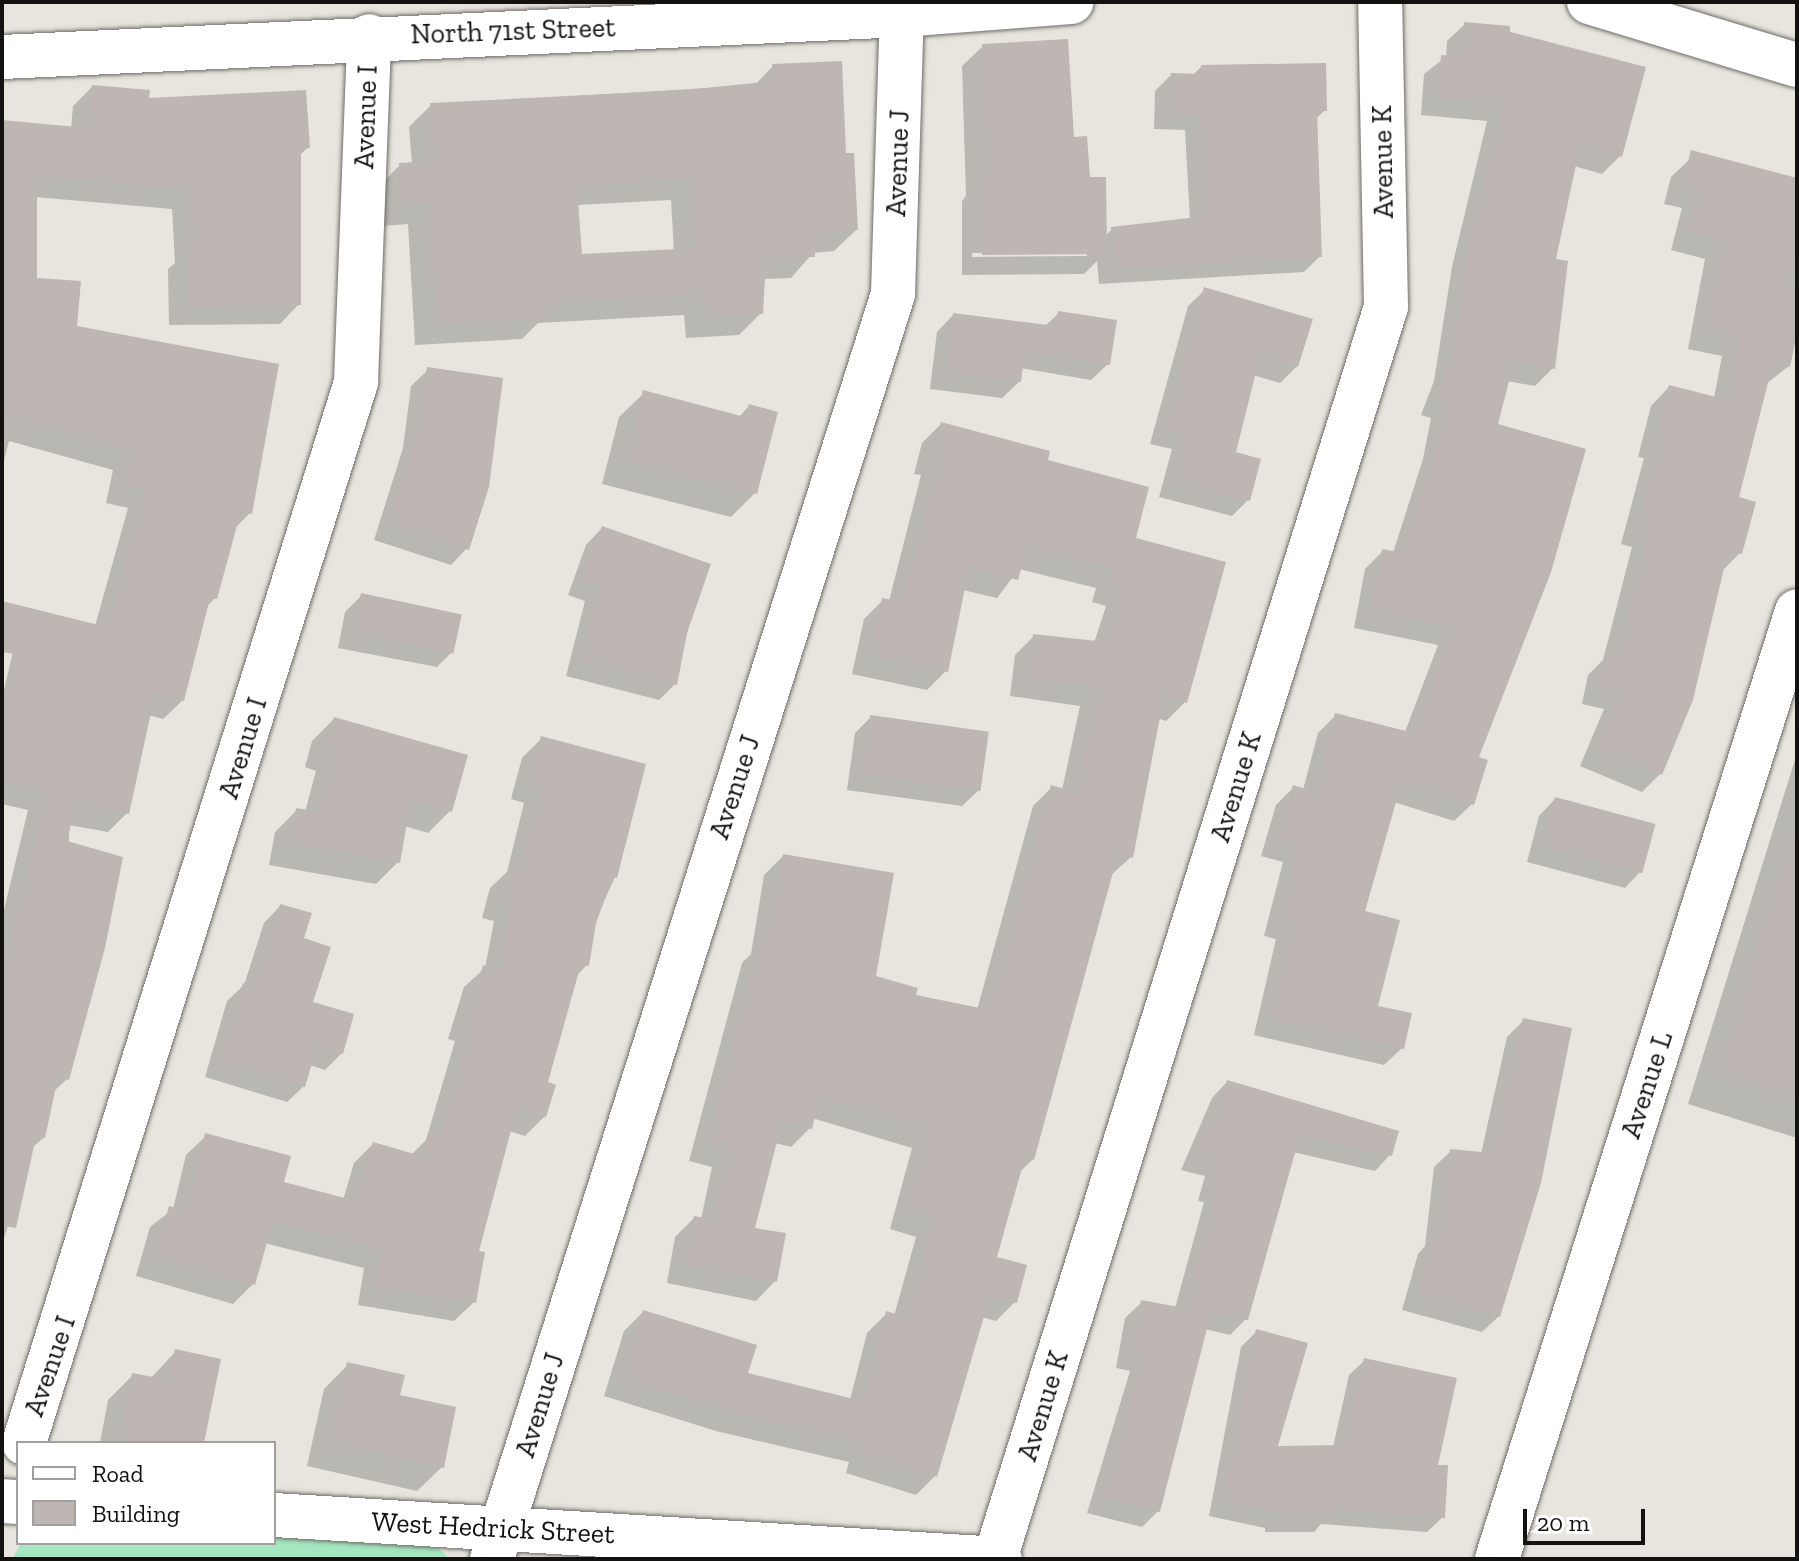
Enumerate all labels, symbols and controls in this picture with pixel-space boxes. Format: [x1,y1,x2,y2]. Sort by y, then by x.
street label: North 71st Street [410,11,616,51]
street label: Avenue I [347,64,385,170]
street label: Avenue K [1365,105,1401,219]
street label: Avenue J [879,109,917,217]
street label: Avenue I [212,693,274,803]
street label: Avenue K [1203,728,1269,846]
street label: Avenue J [702,731,768,843]
street label: Avenue L [1614,1027,1680,1143]
street label: Avenue I [17,1311,83,1421]
street label: Avenue K [1010,1347,1076,1465]
street label: Avenue J [508,1349,572,1461]
legend [16,1441,276,1545]
text: Road [92,1459,144,1488]
scale bar [1527,1493,1649,1543]
text: Building [92,1499,180,1528]
street label: West Hedrick Street [371,1505,615,1551]
text: 20 m [1537,1508,1589,1537]

